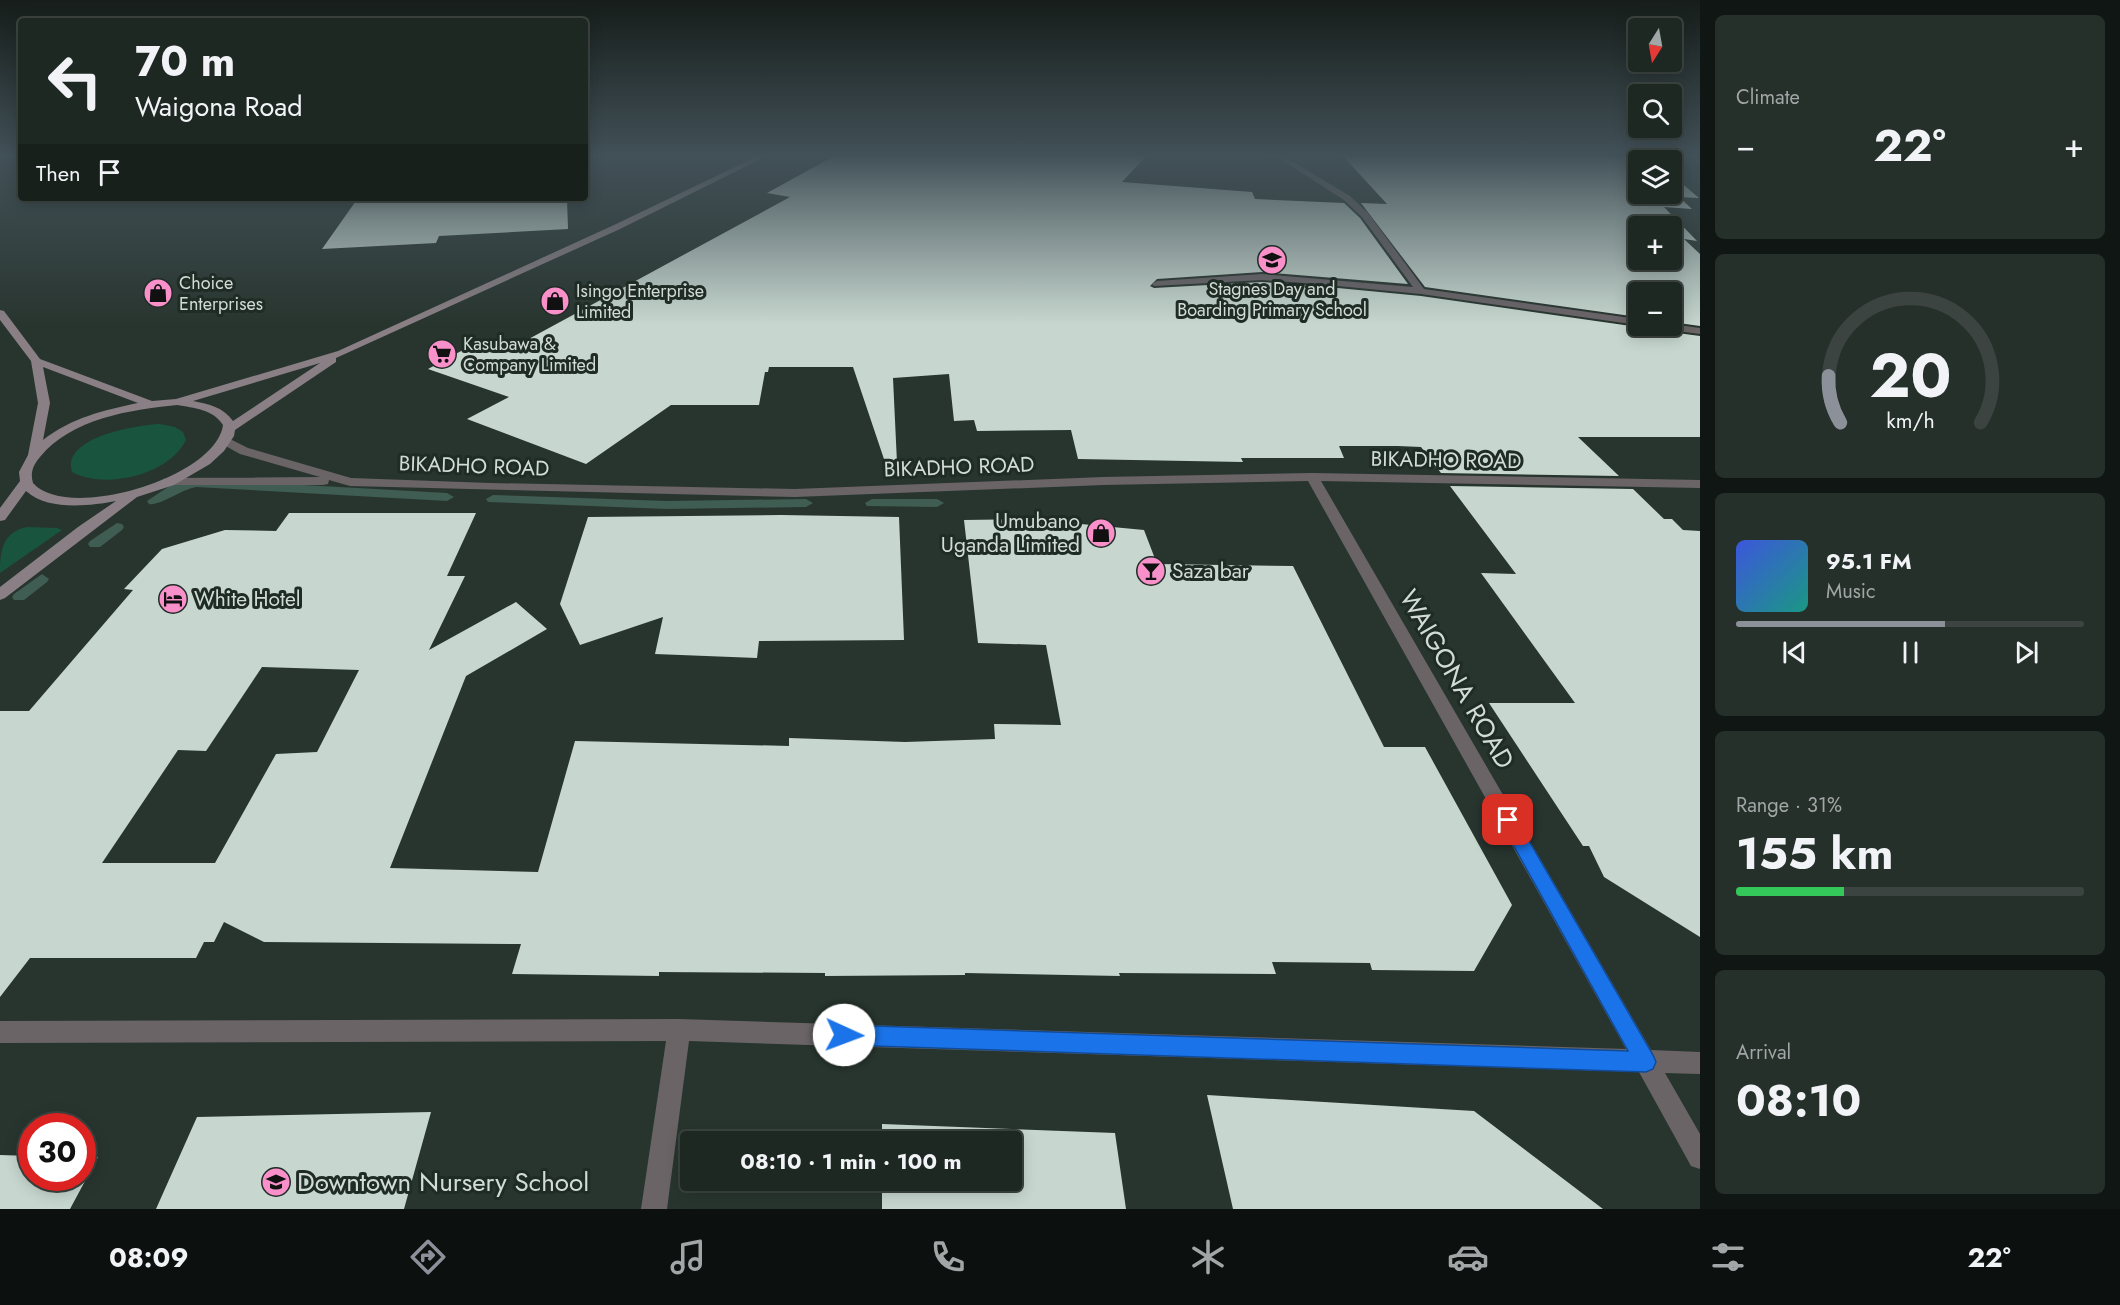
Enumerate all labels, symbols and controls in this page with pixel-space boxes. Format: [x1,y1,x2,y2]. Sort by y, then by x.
north arrow [1628,18,1682,72]
map controls [1628,18,1682,336]
text: 70 m [135,31,235,92]
icon: left [36,42,114,120]
text: Climate [1736,83,1800,112]
button: search [1628,84,1682,138]
text: Waigona Road [135,87,303,126]
text: 22° [1873,113,1946,178]
text: − [1736,122,1755,169]
text: + [2064,122,2084,169]
button: layers [1628,150,1682,204]
icon: arrive [93,156,126,189]
text: Then [36,157,81,189]
button: + [1628,216,1682,270]
school or university icon: Stagnes Day and Boarding Primary School [1256,244,1288,276]
place label: Choice Enterprises [179,270,263,317]
place label: Stagnes Day and Boarding Primary School [1177,276,1367,323]
shop icon: Choice Enterprises [142,277,174,309]
place label: Isingo Enterprise Limited [576,278,704,325]
button: − [1628,282,1682,336]
shop icon: Isingo Enterprise Limited [539,285,571,317]
text: 20 [1869,330,1951,420]
place label: Kasubawa & Company Limited [463,331,596,378]
supermarket icon: Kasubawa & Company Limited [426,338,458,370]
text: km/h [1886,405,1934,436]
street label: BIKADHO ROAD [1370,444,1522,476]
street label: BIKADHO ROAD [398,448,550,484]
street label: BIKADHO ROAD [883,449,1035,485]
place label: Umubano Uganda Limited [941,506,1080,560]
shop icon: Umubano Uganda Limited [1085,517,1117,549]
text: 95.1 FM [1826,545,1912,577]
bar icon: Saza bar [1135,555,1167,587]
place label: Saza bar [1172,556,1250,586]
text: Music [1826,577,1876,606]
street label: WAIGONA ROAD [1390,582,1524,776]
hotel icon: White Hotel [157,583,189,615]
place label: White Hotel [194,584,301,614]
icon: previous [1778,636,1811,669]
icon: pause [1894,636,1927,669]
icon: next [2010,636,2043,669]
text: Range · 31% [1736,791,1842,820]
pin [1482,794,1533,845]
icon: arrive [1491,803,1524,836]
text: 155 km [1736,821,1893,886]
position arrow [812,1003,876,1067]
text: Arrival [1736,1038,1791,1067]
text: 08:10 [1736,1068,1861,1133]
speed limit sign: 30 [18,1113,96,1191]
text: 08:10 · 1 min · 100 m [740,1145,962,1177]
place label: Downtown Nursery School [297,1163,589,1201]
school or university icon: Downtown Nursery School [260,1166,292,1198]
icon: directions [407,1236,449,1278]
icon: music [667,1236,709,1278]
icon: phone [927,1236,969,1278]
icon: climate [1187,1236,1229,1278]
icon: car [1447,1236,1489,1278]
icon: filters [1707,1236,1749,1278]
text: 08:09 [109,1238,189,1277]
text: 22° [1967,1238,2011,1277]

